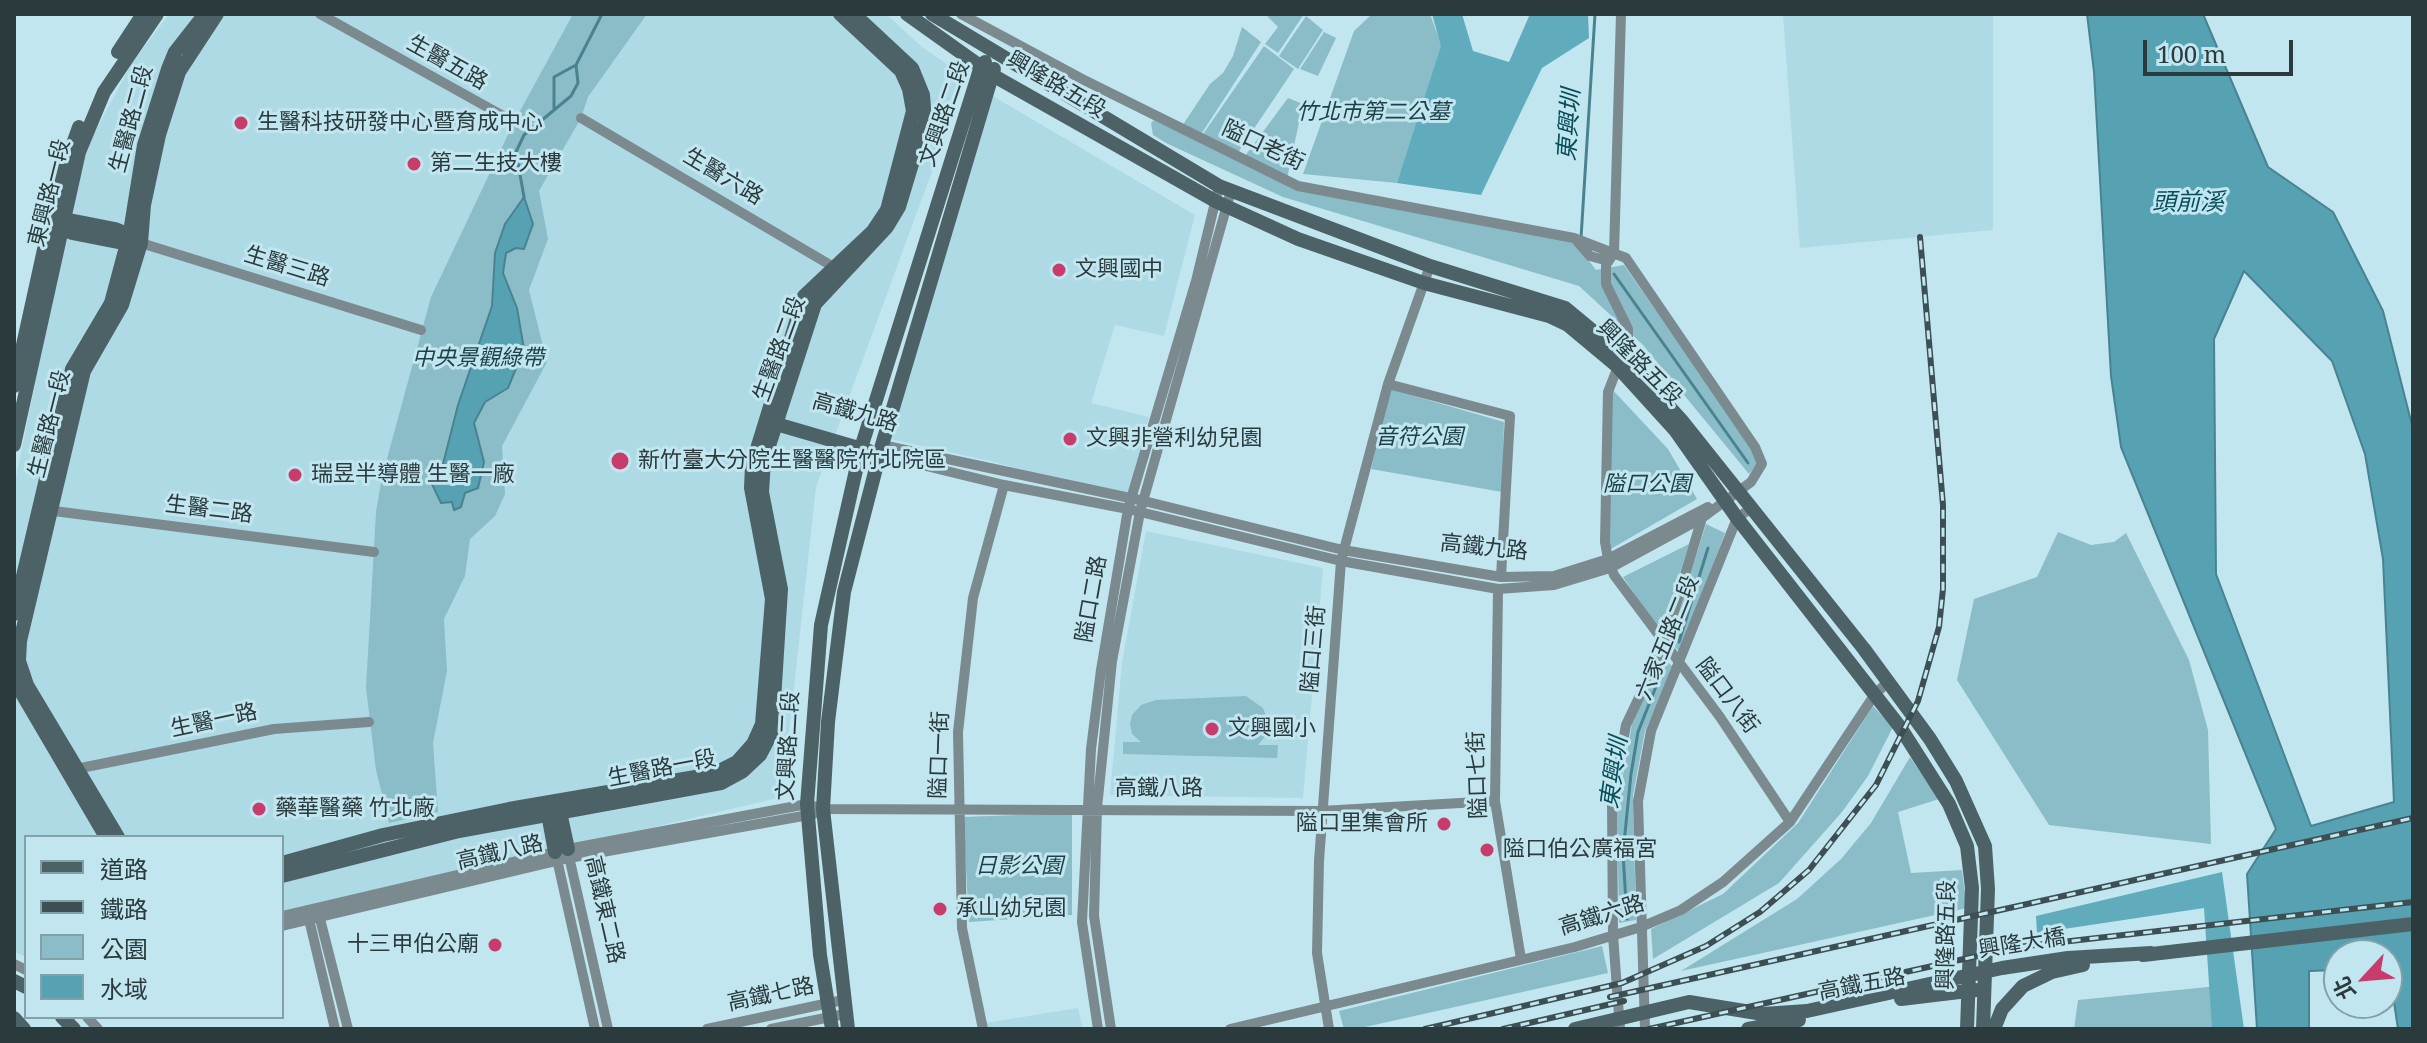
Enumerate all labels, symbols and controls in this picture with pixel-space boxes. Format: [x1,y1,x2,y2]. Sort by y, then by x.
scale bar [2147,24,2297,74]
street label: 生醫五路 [402,30,492,96]
text: 100 m [2157,37,2226,70]
street label: 興隆路五段 [1002,46,1110,124]
street label: 文興路二段 [915,58,975,170]
street label: 生醫路二段 [105,62,159,176]
water label: 東興圳 [1553,88,1587,162]
park label: 竹北市第二公墓 [1296,100,1450,126]
place label: 生醫科技研發中心暨育成中心 [257,110,543,136]
marker: 生醫科技研發中心暨育成中心 [232,114,250,132]
street label: 隘口老街 [1218,115,1308,177]
street label: 東興路一段 [24,136,76,250]
street label: 生醫六路 [678,143,768,211]
place label: 第二生技大樓 [430,151,562,177]
marker: 第二生技大樓 [405,155,423,173]
water label: 頭前溪 [2152,189,2224,217]
street label: 生醫三路 [241,242,333,292]
place label: 文興國中 [1075,257,1163,283]
marker: 文興國中 [1050,261,1068,279]
street label: 生醫路二段 [749,293,811,405]
street label: 興隆路五段 [1591,315,1687,411]
park label: 中央景觀綠帶 [412,346,544,372]
street label: 生醫路一段 [24,367,76,481]
street label: 高鐵九路 [809,388,901,438]
park label: 音符公園 [1375,425,1463,451]
place label: 文興非營利幼兒園 [1086,426,1262,452]
marker: 文興非營利幼兒園 [1061,430,1079,448]
place label: 新竹臺大分院生醫醫院竹北院區 [638,448,946,474]
marker: 新竹臺大分院生醫醫院竹北院區 [609,450,631,472]
place label: 瑞昱半導體 生醫一廠 [311,462,515,488]
marker: 瑞昱半導體 生醫一廠 [286,466,304,484]
park label: 隘口公園 [1603,472,1691,498]
street label: 生醫二路 [164,492,254,528]
street label: 高鐵九路 [1439,530,1529,566]
street label: 隘口二路 [1071,553,1113,645]
street label: 六家五路二段 [1631,572,1705,704]
street label: 隘口三街 [1297,604,1331,694]
street label: 隘口八街 [1690,653,1764,739]
street label: 文興路二段 [773,690,805,802]
street label: 生醫一路 [168,699,260,743]
street label: 隘口一街 [925,711,955,799]
place label: 文興國小 [1228,716,1316,742]
marker: 文興國小 [1203,720,1221,738]
street label: 隘口七街 [1463,731,1493,819]
water label: 東興圳 [1596,735,1634,811]
street label: 生醫路一段 [605,746,719,792]
street label: 高鐵八路 [1115,776,1203,802]
place label: 藥華醫藥 竹北廠 [275,796,435,822]
marker: 藥華醫藥 竹北廠 [250,800,268,818]
place label: 隘口里集會所 [1296,811,1428,837]
marker: 隘口里集會所 [1435,815,1453,833]
street label: 高鐵八路 [454,830,546,876]
legend [24,835,284,1019]
place label: 隘口伯公廣福宮 [1503,837,1657,863]
marker: 隘口伯公廣福宮 [1478,841,1496,859]
text: 道路 [100,852,148,885]
street label: 高鐵東二路 [579,853,629,967]
park label: 日影公園 [975,854,1063,880]
street label: 興隆路五段 [1933,880,1961,990]
street label: 高鐵六路 [1556,891,1648,941]
text: 鐵路 [100,892,148,925]
place label: 承山幼兒園 [956,896,1066,922]
marker: 承山幼兒園 [931,900,949,918]
street label: 興隆大橋 [1976,924,2068,964]
text: 公園 [100,932,148,965]
place label: 十三甲伯公廟 [347,932,479,958]
marker: 十三甲伯公廟 [486,936,504,954]
north arrow [2323,939,2403,1019]
street label: 高鐵五路 [1816,964,1908,1006]
text: 水域 [100,972,148,1005]
text: 北 [2325,972,2362,1005]
street label: 高鐵七路 [725,973,817,1017]

